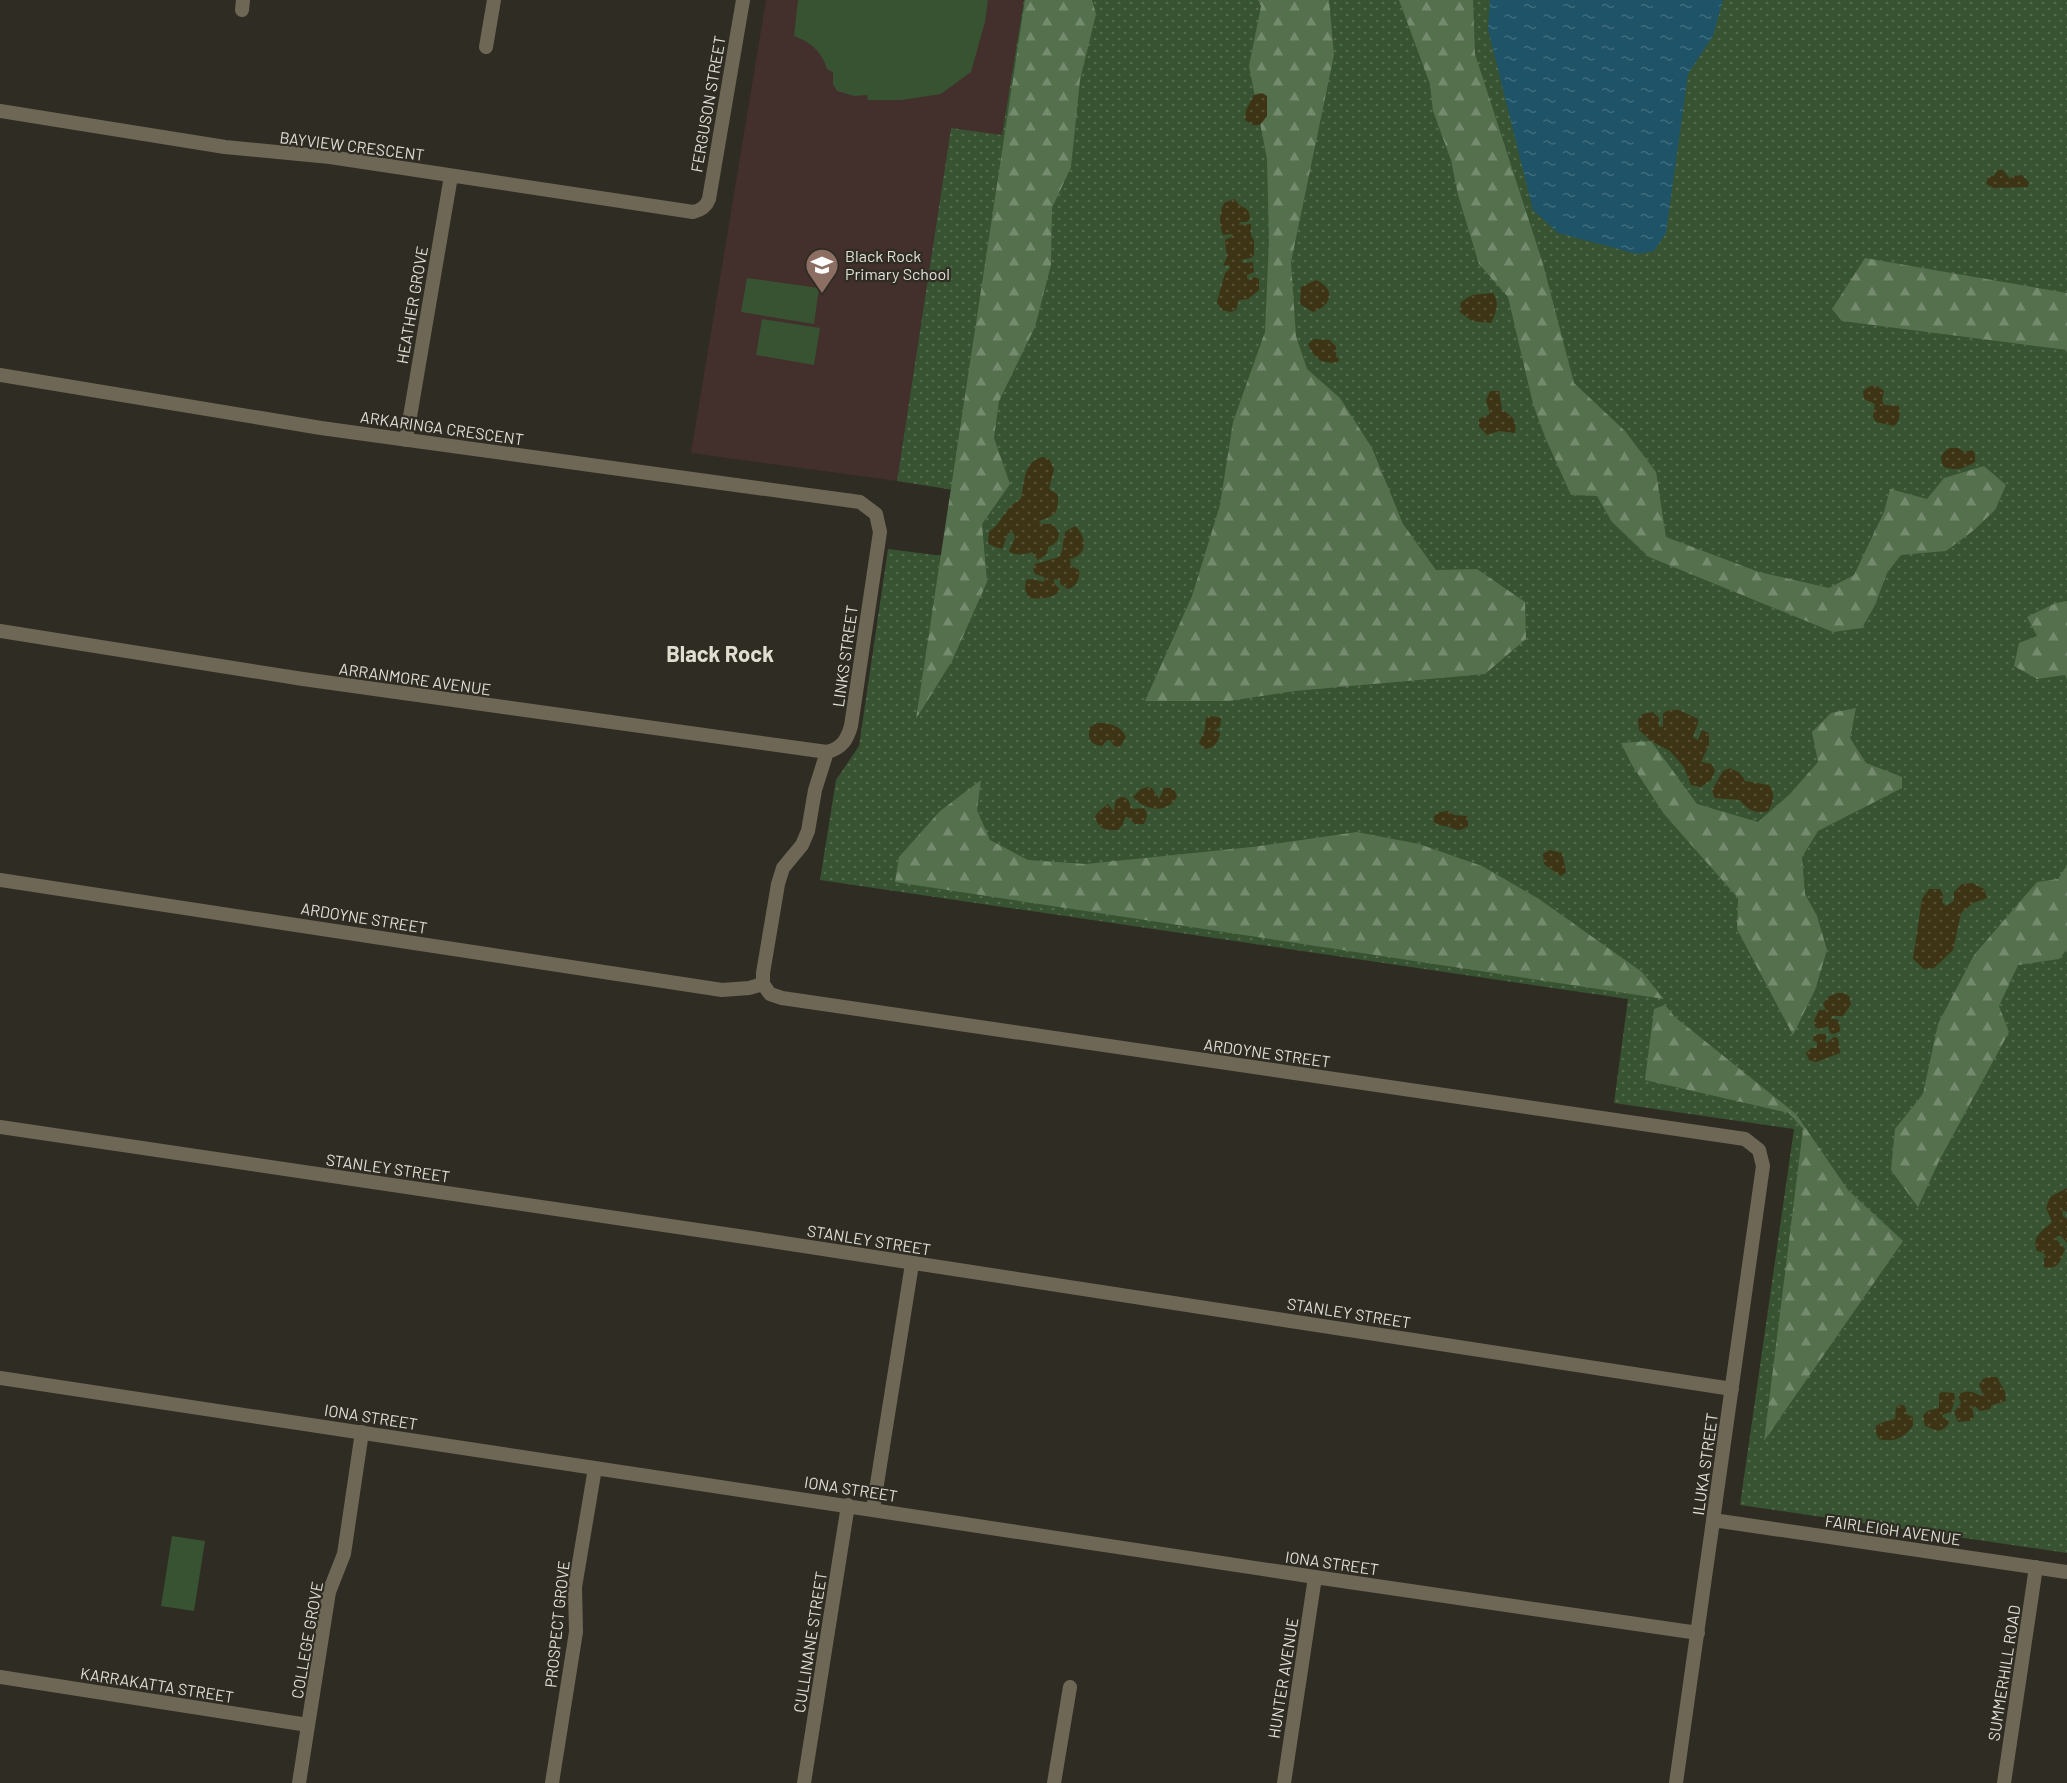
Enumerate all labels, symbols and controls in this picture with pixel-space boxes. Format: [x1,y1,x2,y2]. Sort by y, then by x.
street label: FERGUSON STREET [686,34,729,174]
street label: BAYVIEW CRESCENT [279,127,426,164]
street label: HEATHER GROVE [392,244,431,365]
place label: Black Rock Primary School [845,246,950,283]
school or university icon: Black Rock Primary School [804,247,840,294]
street label: ARKARINGA CRESCENT [359,407,525,448]
street label: LINKS STREET [828,604,861,708]
district label: Black Rock [666,640,774,666]
street label: ARRANMORE AVENUE [338,658,492,699]
street label: ARDOYNE STREET [299,898,429,937]
street label: ARDOYNE STREET [1202,1034,1332,1071]
street label: STANLEY STREET [325,1149,451,1186]
street label: STANLEY STREET [806,1220,932,1259]
street label: STANLEY STREET [1286,1293,1412,1332]
street label: IONA STREET [323,1400,419,1433]
street label: ILUKA STREET [1688,1412,1721,1516]
street label: IONA STREET [803,1472,899,1505]
street label: FAIRLEIGH AVENUE [1824,1511,1962,1548]
street label: IONA STREET [1284,1547,1380,1578]
street label: PROSPECT GROVE [540,1559,573,1689]
street label: CULLINANE STREET [789,1570,830,1714]
street label: COLLEGE GROVE [287,1580,326,1700]
street label: SUMMERHILL ROAD [1983,1604,2024,1742]
street label: HUNTER AVENUE [1264,1616,1301,1740]
street label: KARRAKATTA STREET [79,1663,235,1706]

